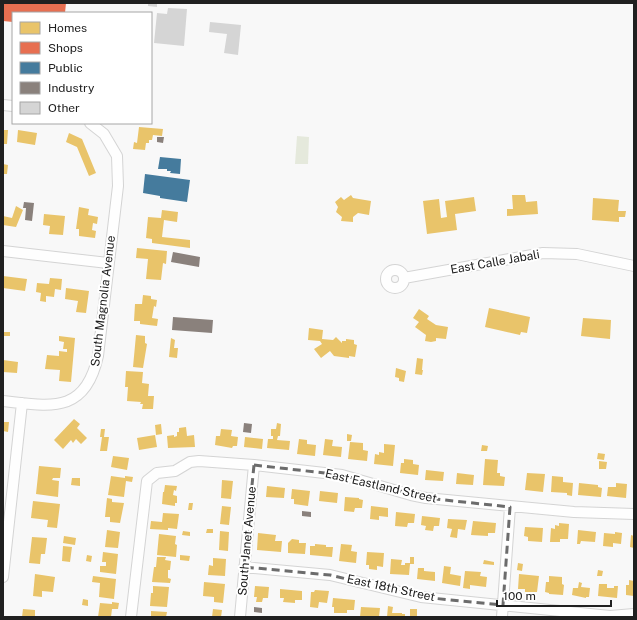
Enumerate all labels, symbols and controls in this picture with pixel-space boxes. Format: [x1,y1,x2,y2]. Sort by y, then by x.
legend [12,12,152,124]
text: Homes [48,21,87,35]
text: Shops [48,41,83,55]
text: Public [48,61,83,75]
text: Industry [48,81,95,95]
text: Other [48,101,80,115]
street label: South Magnolia Avenue [88,234,118,367]
street label: East Calle Jabali [449,247,541,277]
street label: East Eastland Street [324,466,439,506]
street label: South Janet Avenue [235,485,259,596]
street label: East 18th Street [346,572,437,604]
scale bar [497,582,611,608]
text: 100 m [503,589,536,603]

